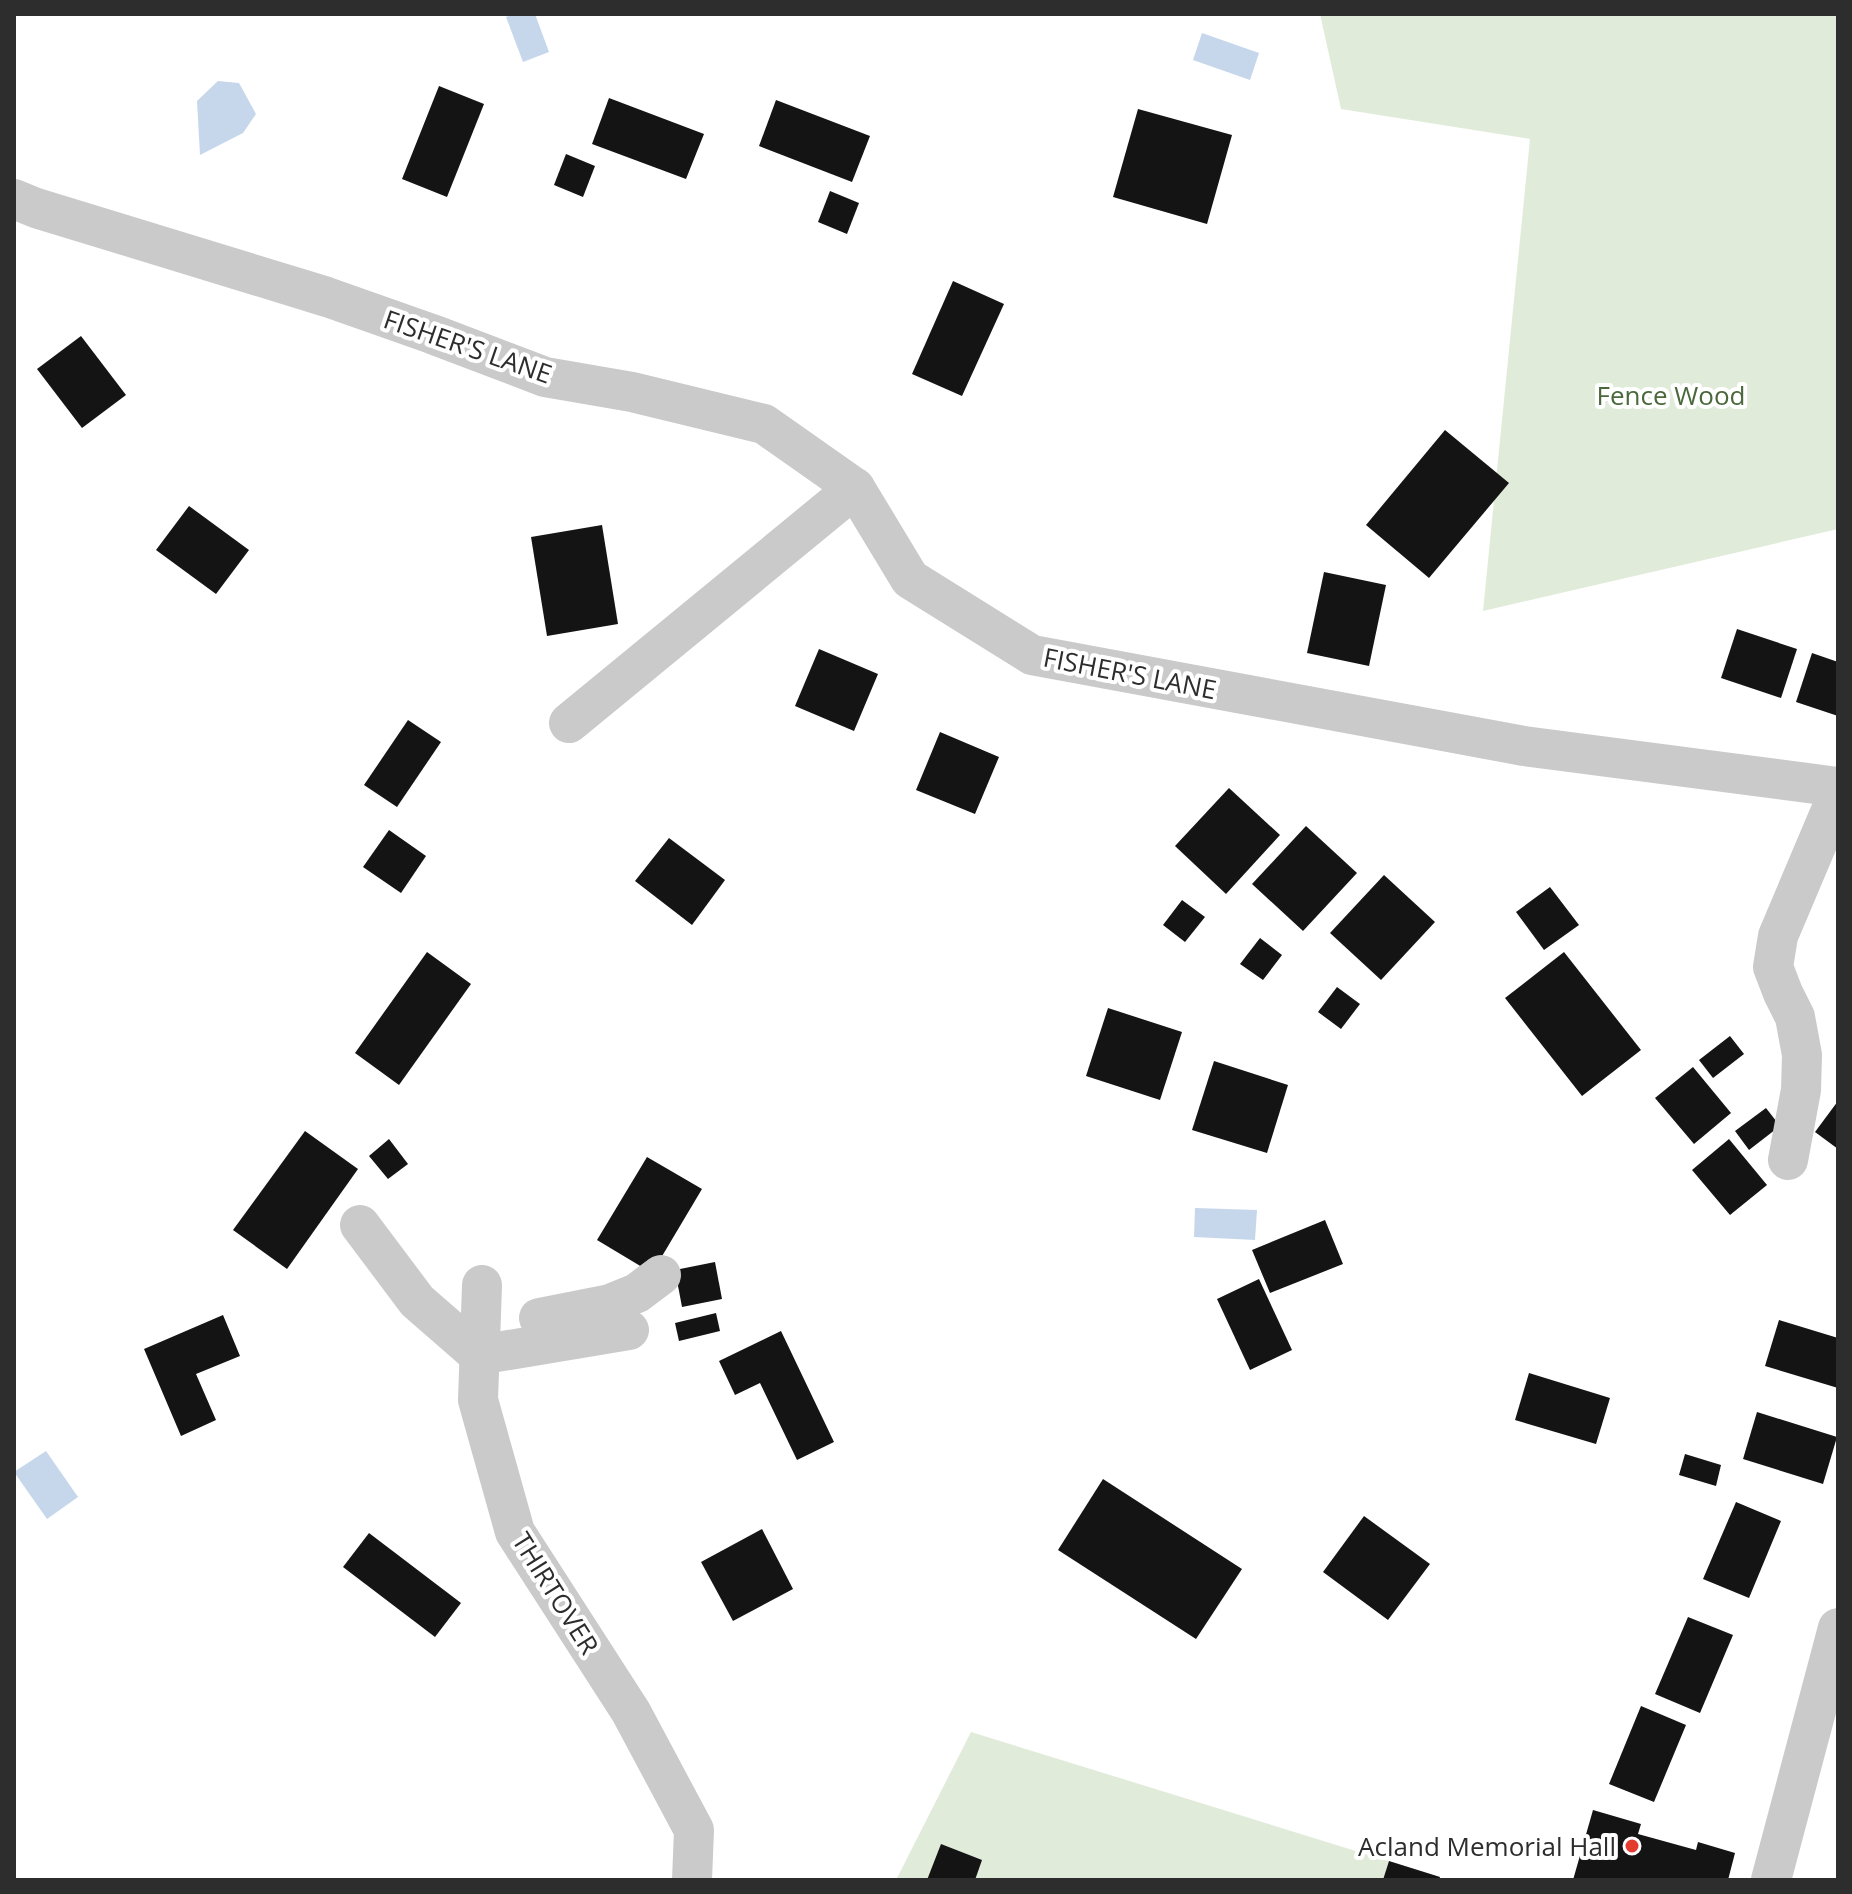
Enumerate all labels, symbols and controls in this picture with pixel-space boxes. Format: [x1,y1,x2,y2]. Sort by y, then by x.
street label: FISHER'S LANE [379,300,557,392]
park label: Fence Wood [1597,377,1745,413]
street label: FISHER'S LANE [1040,639,1220,707]
street label: THIRTOVER [504,1525,608,1661]
place label: Acland Memorial Hall [1358,1828,1616,1864]
marker: Acland Memorial Hall [1623,1837,1641,1855]

